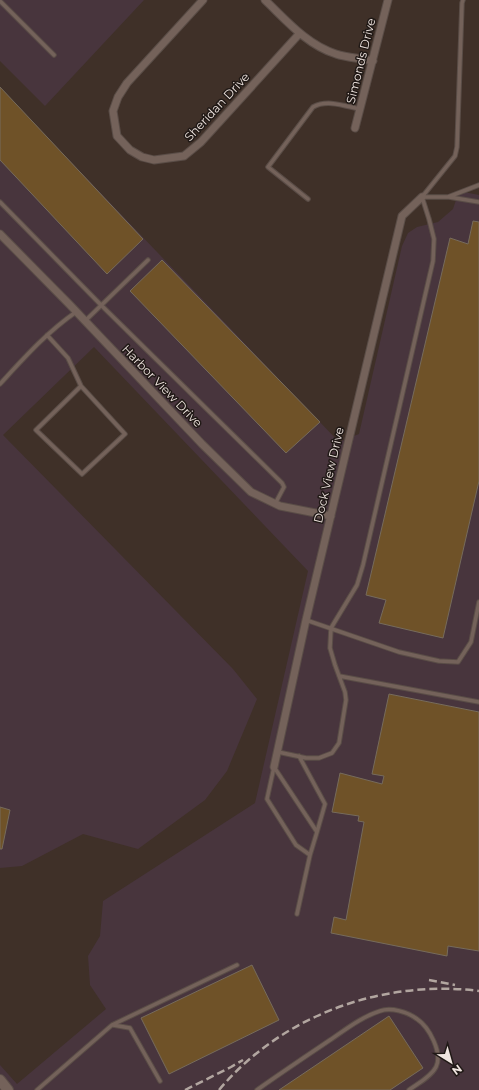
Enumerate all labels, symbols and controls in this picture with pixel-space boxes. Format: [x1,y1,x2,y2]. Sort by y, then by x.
street label: Simonds Drive [343,17,378,105]
street label: Sheridan Drive [181,69,252,144]
street label: Harbor View Drive [119,341,206,430]
street label: Dock View Drive [310,425,347,524]
north arrow [431,1042,471,1082]
text: N [449,1062,465,1078]

